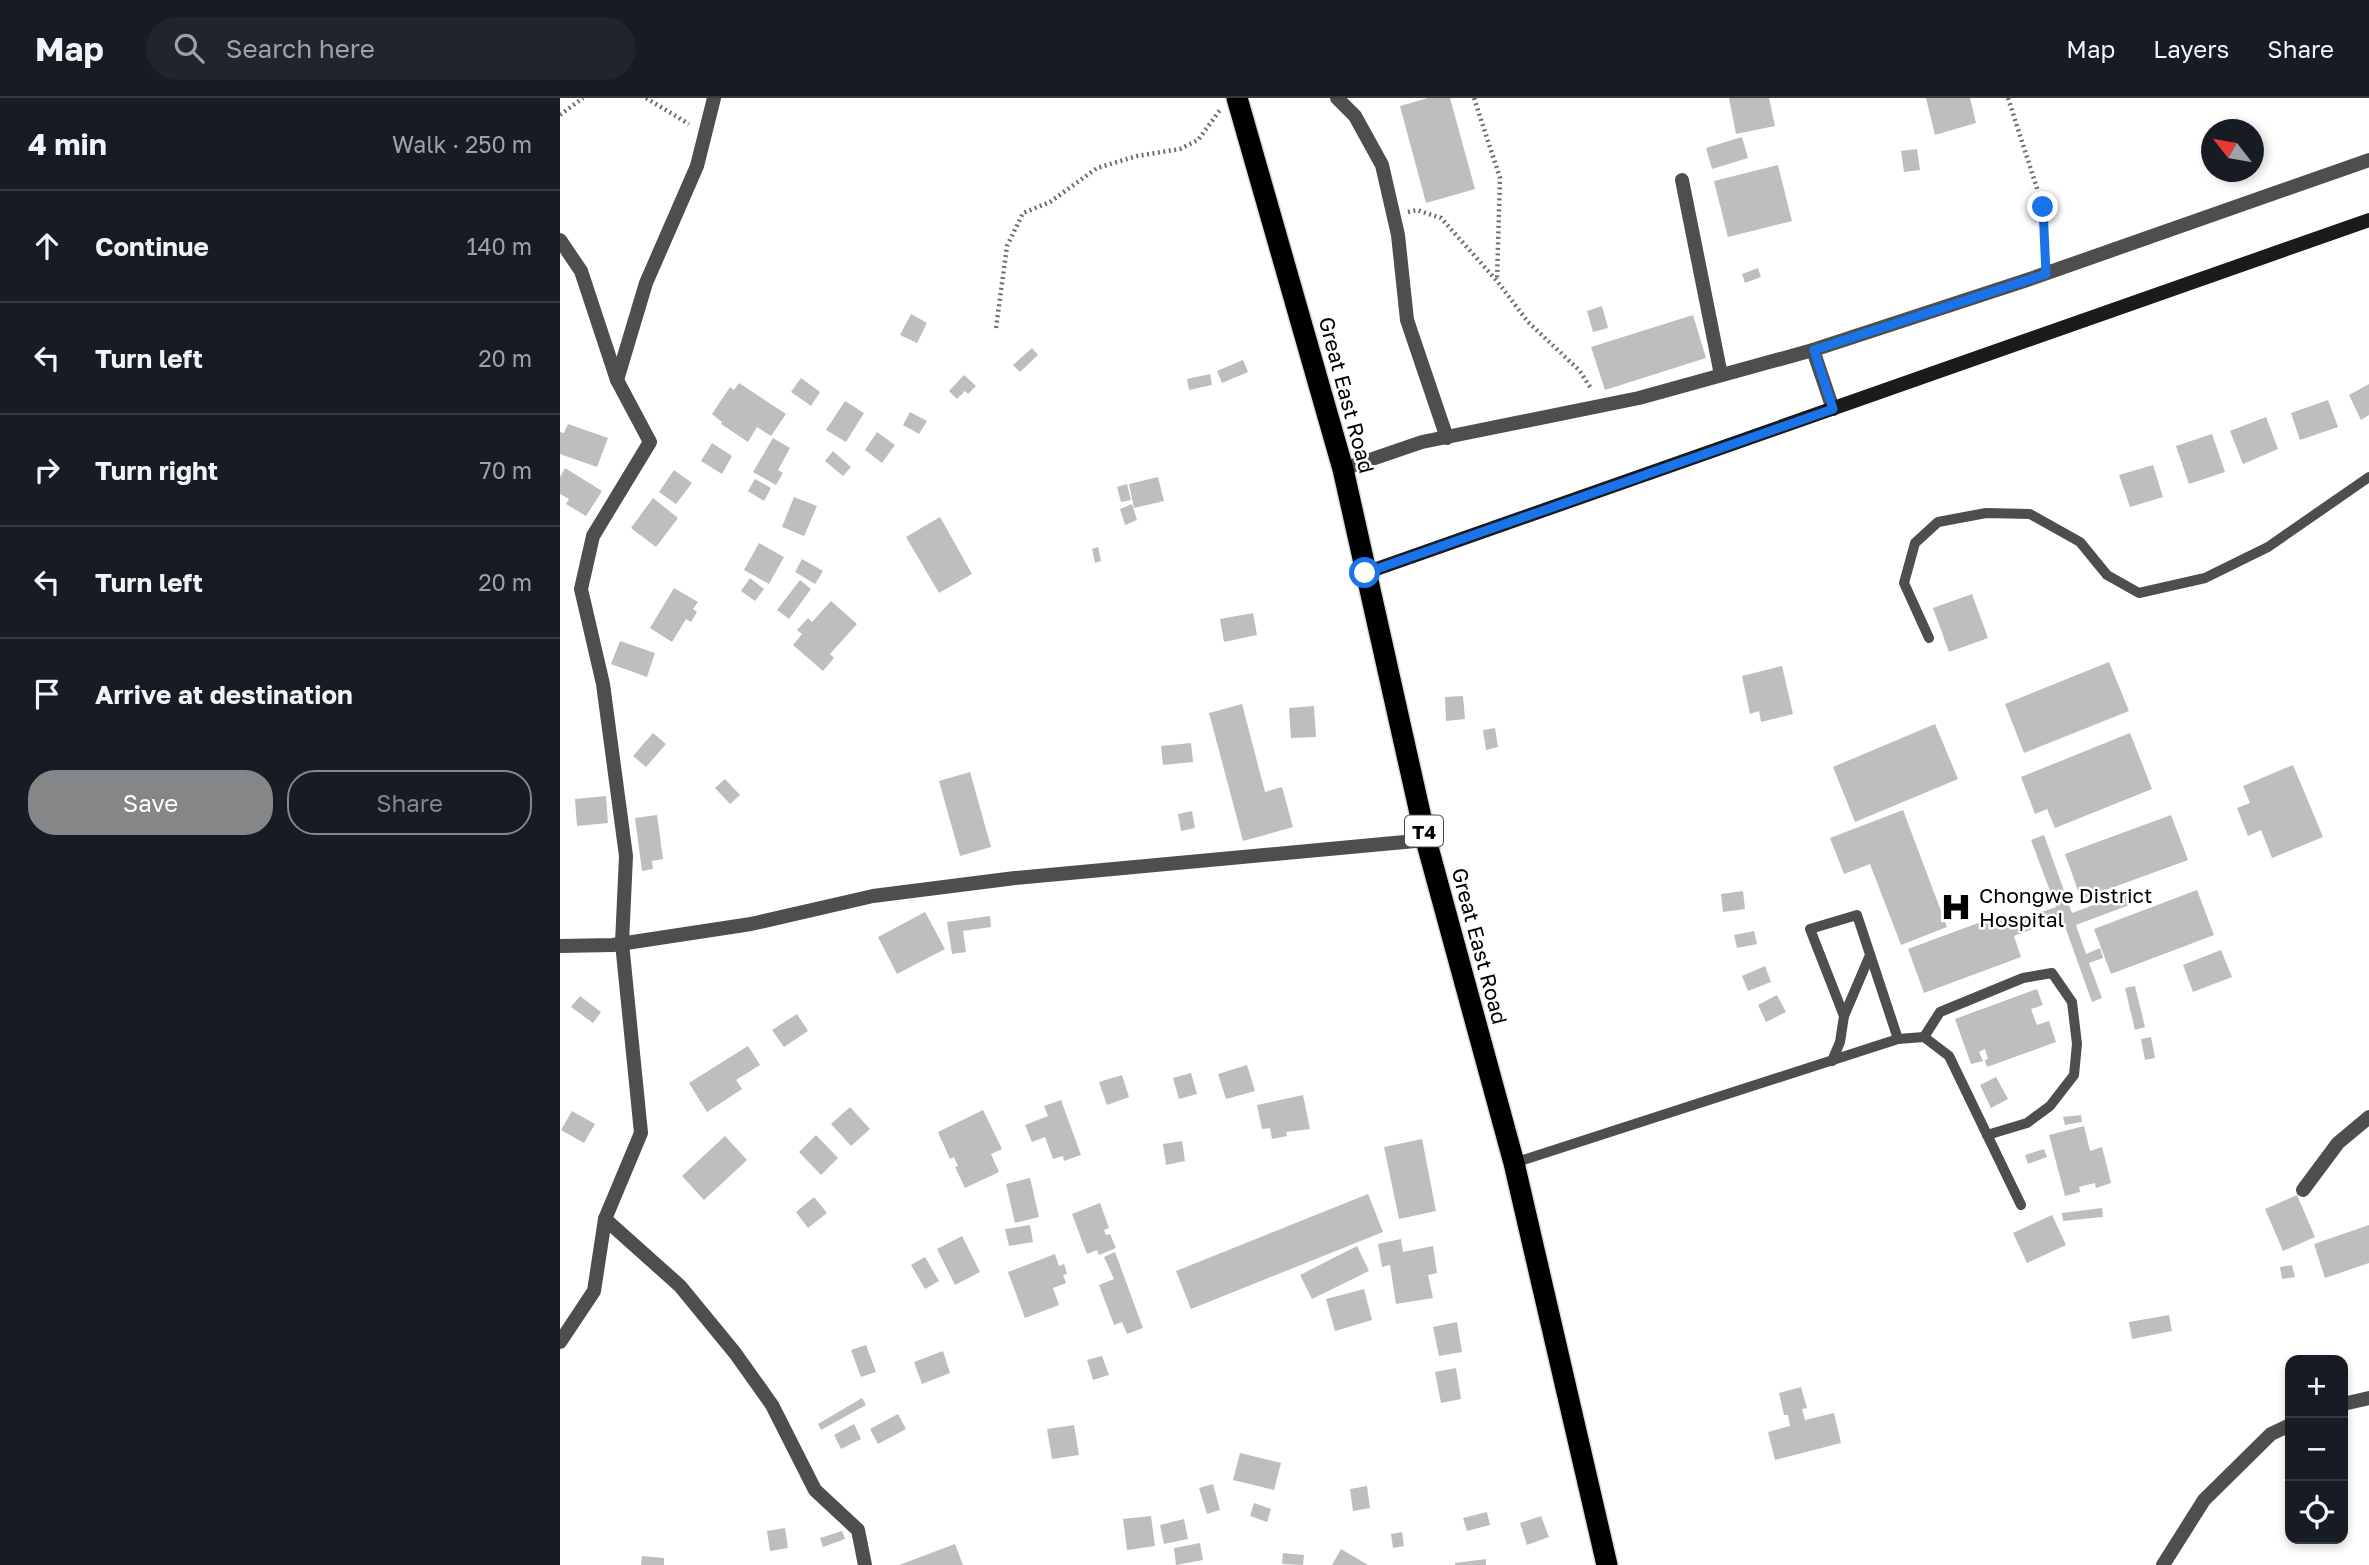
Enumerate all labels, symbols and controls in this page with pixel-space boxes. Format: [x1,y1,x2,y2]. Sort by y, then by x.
search box [146,17,636,80]
text: Map [35,29,104,68]
icon: search [170,29,208,67]
text: Search here [226,33,375,64]
text: Map [2066,34,2115,63]
text: Layers [2153,34,2229,63]
text: Share [2267,34,2334,63]
north arrow [2201,119,2264,182]
text: 4 min [28,126,107,162]
text: Walk · 250 m [392,130,532,158]
route end [2027,191,2058,222]
icon: ahead [28,227,66,265]
text: Continue [95,231,209,262]
text: 140 m [466,232,532,260]
street label: Great East Road [1314,314,1380,476]
icon: left [28,339,66,377]
text: Turn left [95,343,203,374]
text: 20 m [478,344,532,372]
icon: right [28,451,66,489]
text: Turn right [95,455,218,486]
text: 70 m [479,456,532,484]
route start [1349,557,1380,588]
icon: left [28,563,66,601]
text: Turn left [95,567,203,598]
text: 20 m [478,568,532,596]
icon: arrive [28,675,66,713]
text: Arrive at destination [95,679,353,710]
button: Save [28,770,273,835]
button: Share [287,770,532,835]
road number: T4 [1405,816,1443,846]
street label: Great East Road [1447,865,1513,1027]
place label: Chongwe District Hospital [1979,882,2152,932]
hospital icon: Chongwe District Hospital [1939,890,1973,924]
map controls [2285,1355,2348,1544]
button: + [2285,1355,2348,1418]
button: − [2285,1418,2348,1481]
button: locate [2285,1481,2348,1544]

